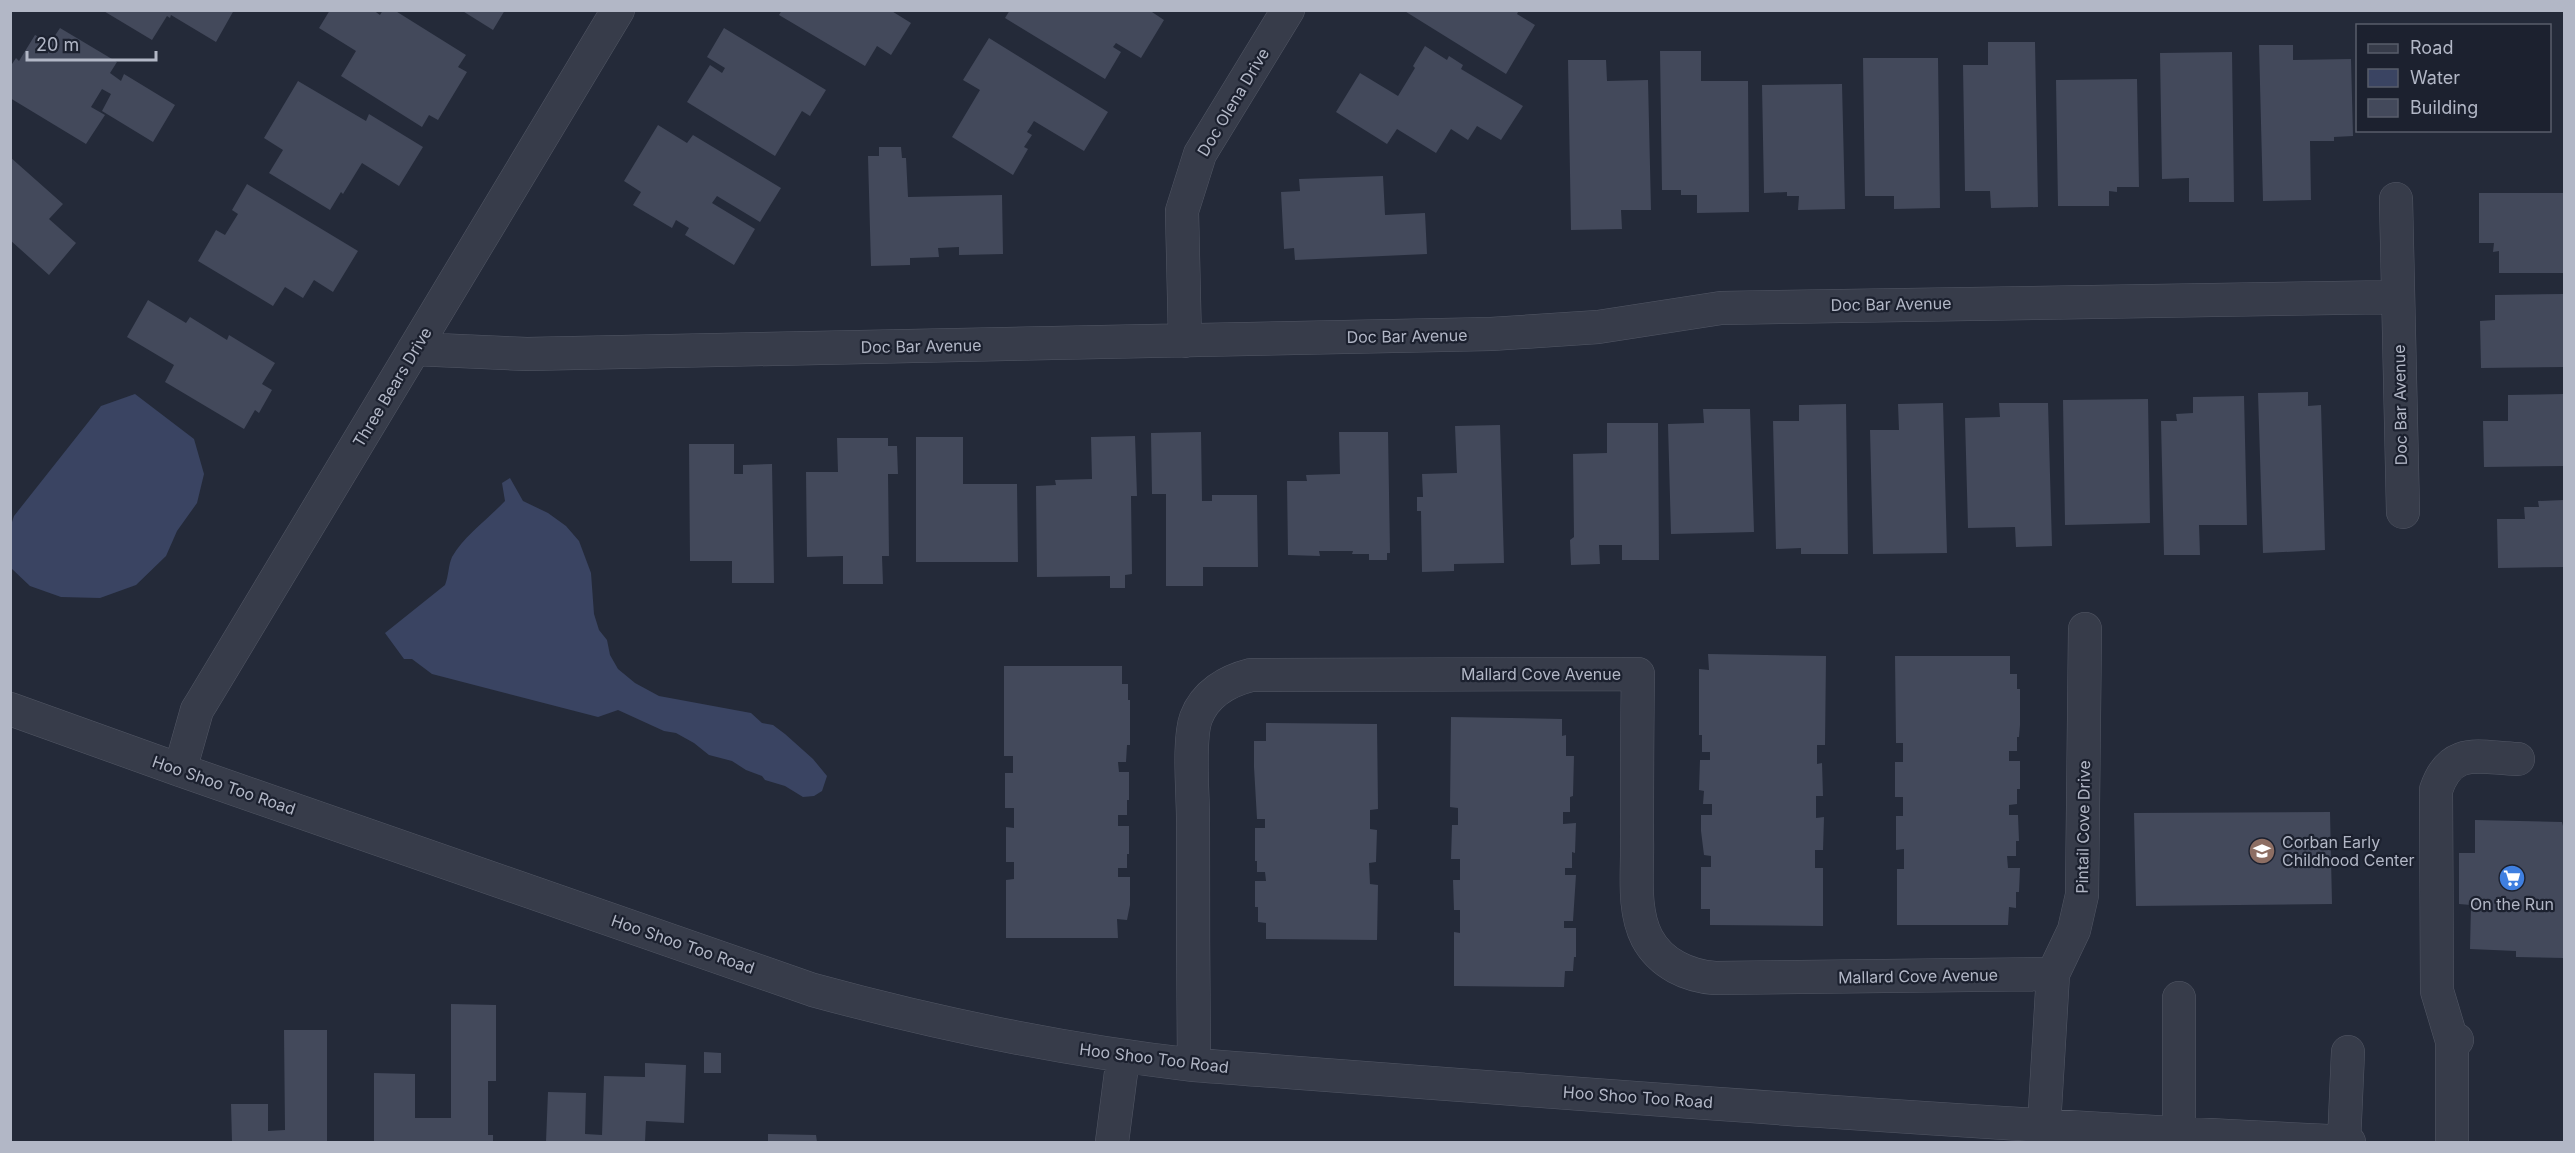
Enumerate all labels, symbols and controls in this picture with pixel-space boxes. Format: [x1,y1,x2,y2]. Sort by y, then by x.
scale bar [27,24,156,62]
legend [2356,24,2551,132]
text: 20 m [36,34,79,55]
text: Road [2410,37,2453,58]
street label: Doc Olena Drive [1193,44,1273,160]
text: Water [2410,67,2460,88]
text: Building [2410,97,2478,118]
street label: Doc Bar Avenue [1830,293,1952,315]
street label: Three Bears Drive [348,323,436,451]
street label: Doc Bar Avenue [1346,325,1468,347]
street label: Doc Bar Avenue [860,335,982,357]
street label: Doc Bar Avenue [2389,344,2411,466]
street label: Mallard Cove Avenue [1461,664,1621,684]
street label: Hoo Shoo Too Road [150,751,298,819]
street label: Pintail Cove Drive [2072,760,2094,894]
place label: Corban Early Childhood Center [2282,832,2415,870]
school or university icon: Corban Early Childhood Center [2247,836,2277,866]
supermarket icon: On the Run [2497,863,2527,893]
place label: On the Run [2470,894,2554,914]
street label: Hoo Shoo Too Road [609,910,757,978]
street label: Mallard Cove Avenue [1838,965,1998,987]
street label: Hoo Shoo Too Road [1078,1039,1230,1077]
street label: Hoo Shoo Too Road [1562,1082,1714,1112]

